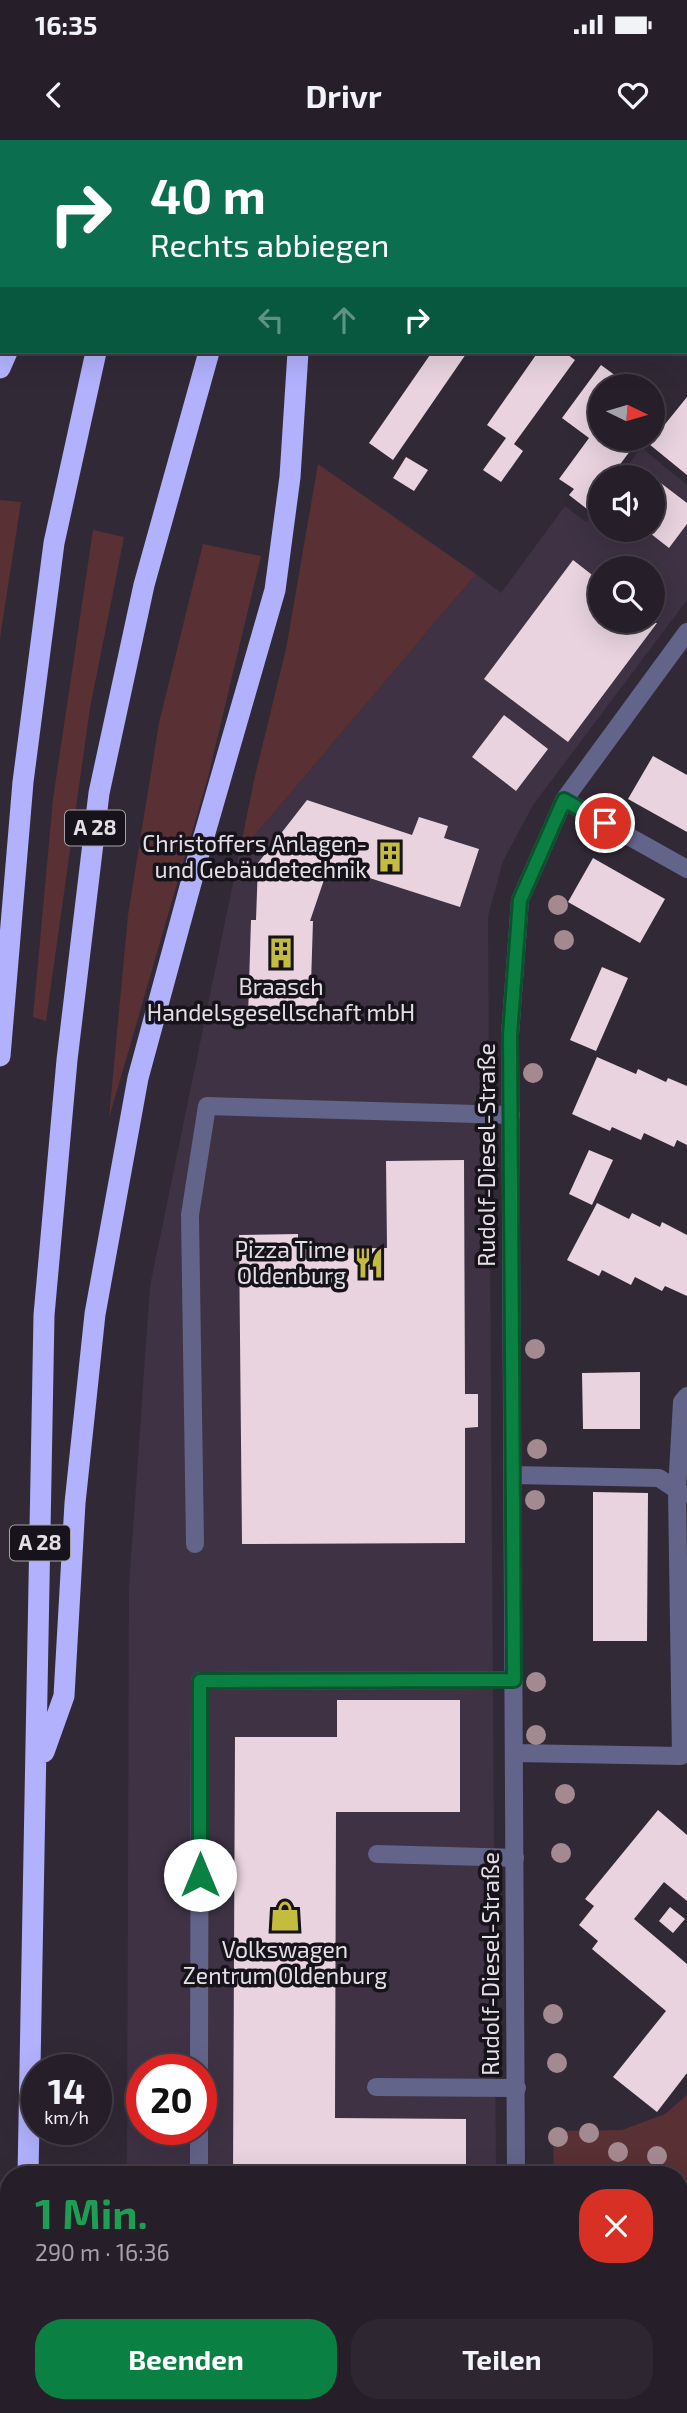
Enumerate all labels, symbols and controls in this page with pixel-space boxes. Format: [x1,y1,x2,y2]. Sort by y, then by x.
text: 16:35 [35,9,97,40]
icon: back [35,76,73,114]
text: Drivr [305,76,382,114]
icon: heart [614,76,652,114]
text: 40 m [150,165,266,224]
icon: right [35,168,126,259]
text: Rechts abbiegen [150,225,389,263]
icon: left [252,301,290,339]
icon: ahead [325,301,363,339]
icon: right [398,301,436,339]
north arrow [588,374,665,452]
map controls [588,374,665,633]
button: sound [588,465,665,542]
button: search [588,556,665,633]
pin [575,793,635,853]
icon: arrive [586,804,624,842]
road number: A 28 [65,810,125,846]
place label: Christoffers Anlagen- und Gebäudetechnik [142,829,367,883]
building icon: Christoffers Anlagen- und Gebäudetechnik [373,840,407,874]
building icon: Braasch Handelsgesellschaft mbH [264,936,298,970]
place label: Braasch Handelsgesellschaft mbH [147,972,415,1026]
street label: Rudolf-Diesel-Straße [472,1043,500,1267]
place label: Pizza Time Oldenburg [234,1235,346,1289]
restaurant icon: Pizza Time Oldenburg [352,1246,386,1280]
road number: A 28 [10,1526,70,1560]
position arrow [163,1838,237,1912]
street label: Rudolf-Diesel-Straße [476,1852,504,2076]
shop icon: Volkswagen Zentrum Oldenburg [268,1899,302,1933]
place label: Volkswagen Zentrum Oldenburg [183,1935,387,1989]
speed limit sign: 20 [126,2054,217,2145]
text: 14 [48,2069,85,2111]
text: km/h [44,2106,89,2128]
text: 1 Min. [35,2187,148,2237]
button: close [579,2189,653,2263]
text: 290 m · 16:36 [35,2238,170,2266]
button: Beenden [35,2319,337,2399]
button: Teilen [351,2319,653,2399]

